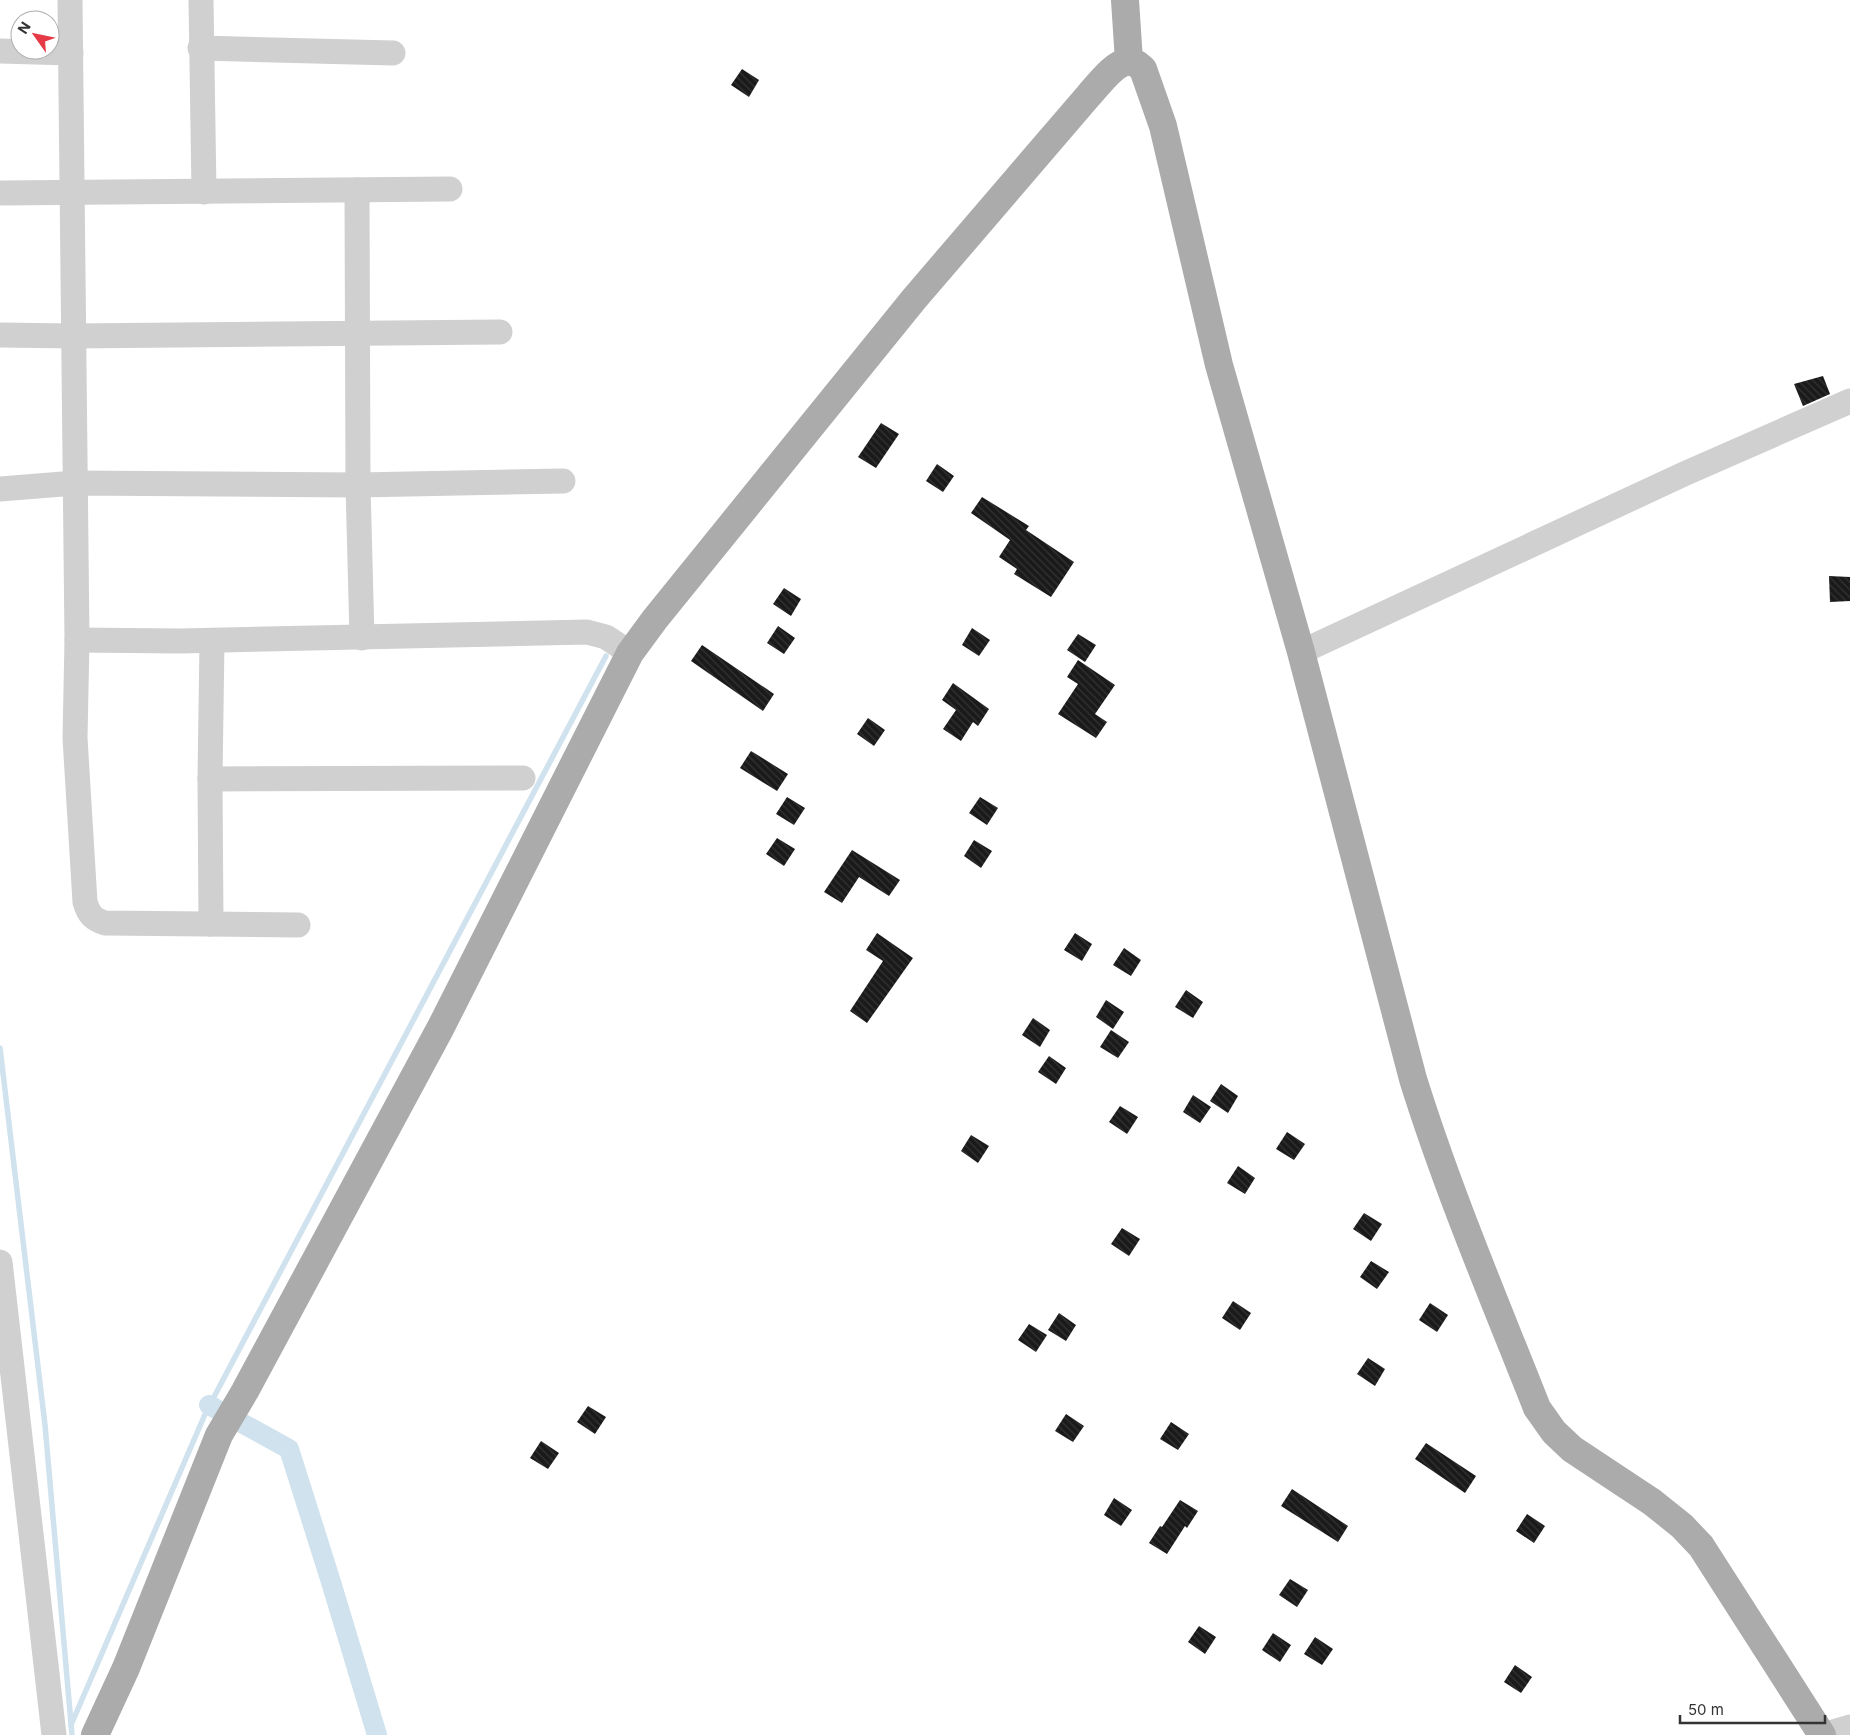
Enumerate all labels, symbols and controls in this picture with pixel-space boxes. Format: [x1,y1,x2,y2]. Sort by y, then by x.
north arrow [10,10,60,60]
text: N [14,19,34,37]
scale bar [1680,1692,1825,1724]
text: 50 m [1688,1700,1724,1719]

